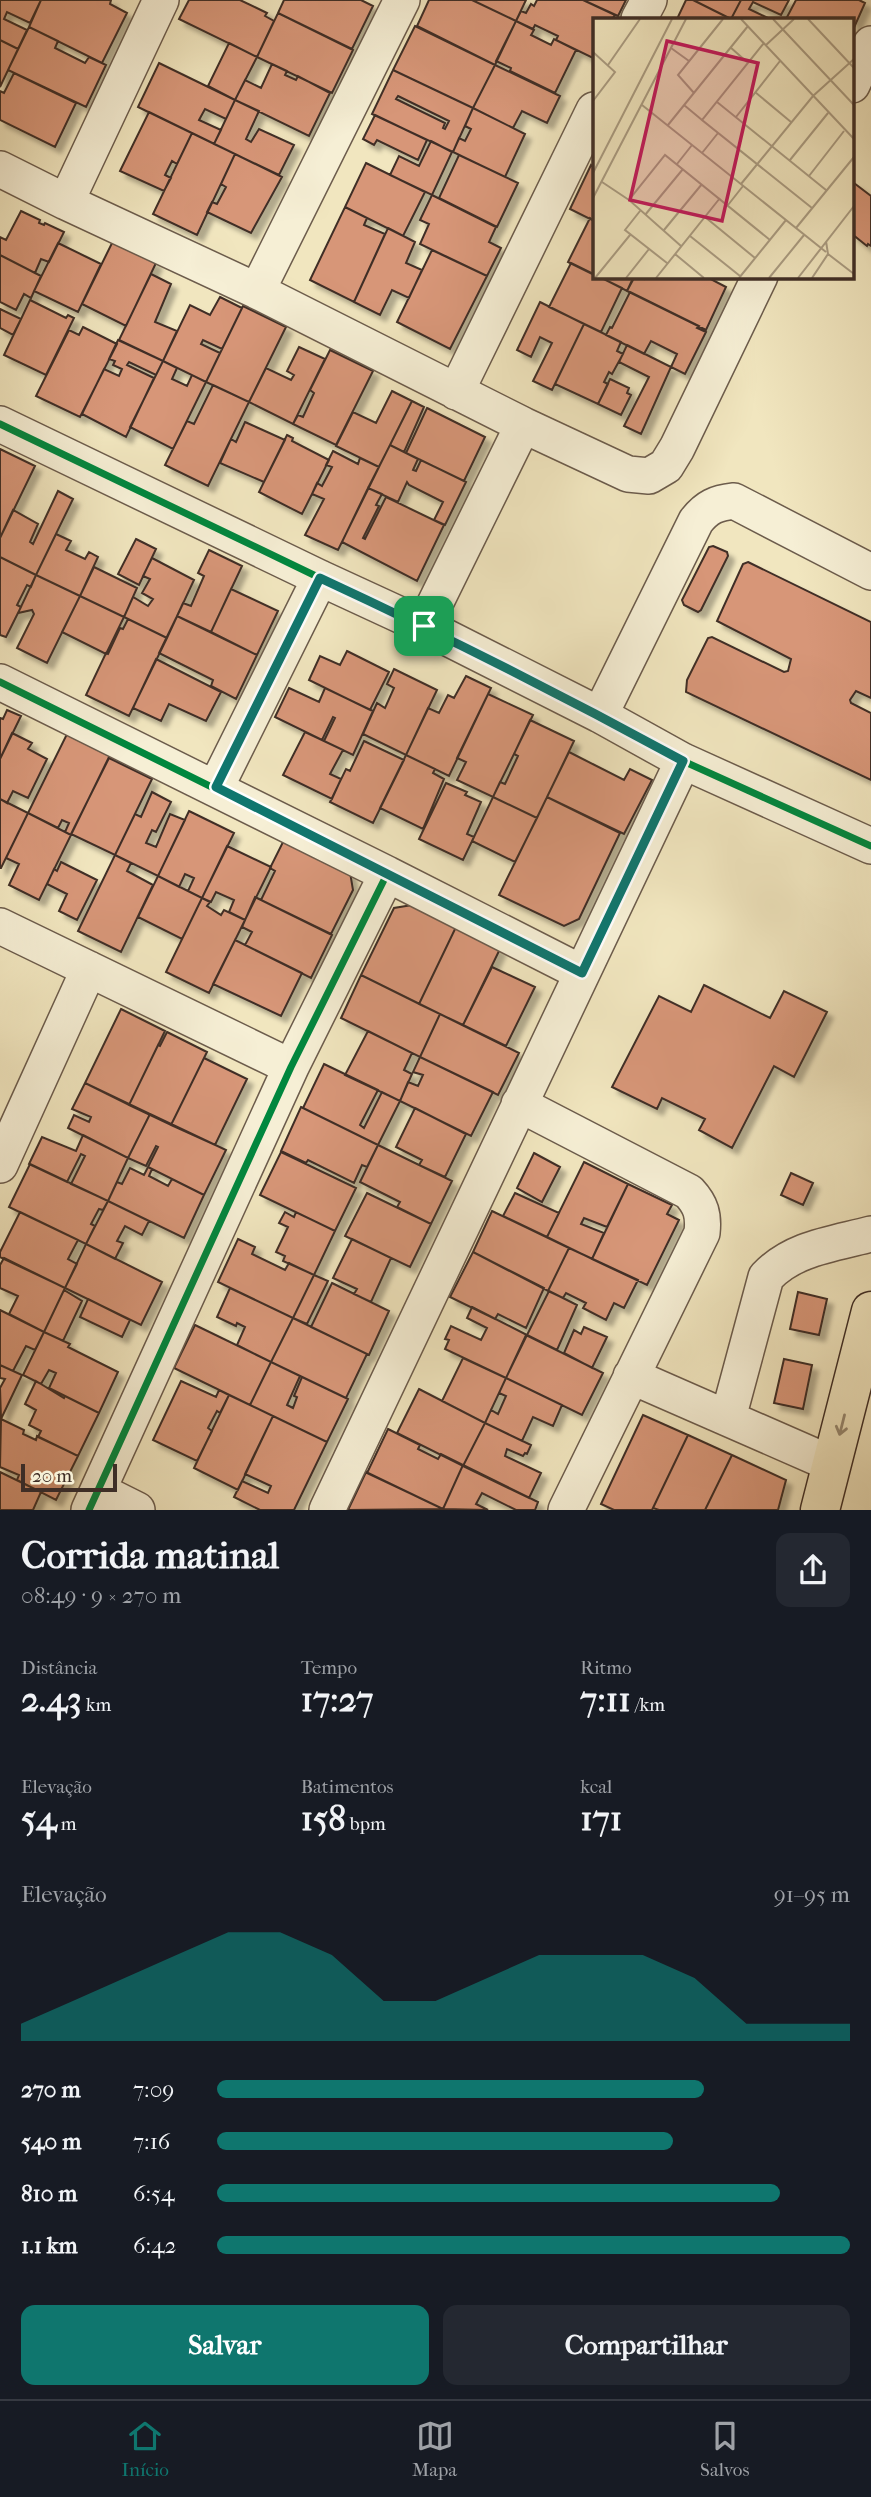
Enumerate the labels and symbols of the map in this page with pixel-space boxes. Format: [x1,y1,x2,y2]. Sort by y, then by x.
inset map [593,18,854,278]
pin [394,596,454,656]
one-way arrow [835,1413,848,1436]
scale bar [21,1461,117,1493]

